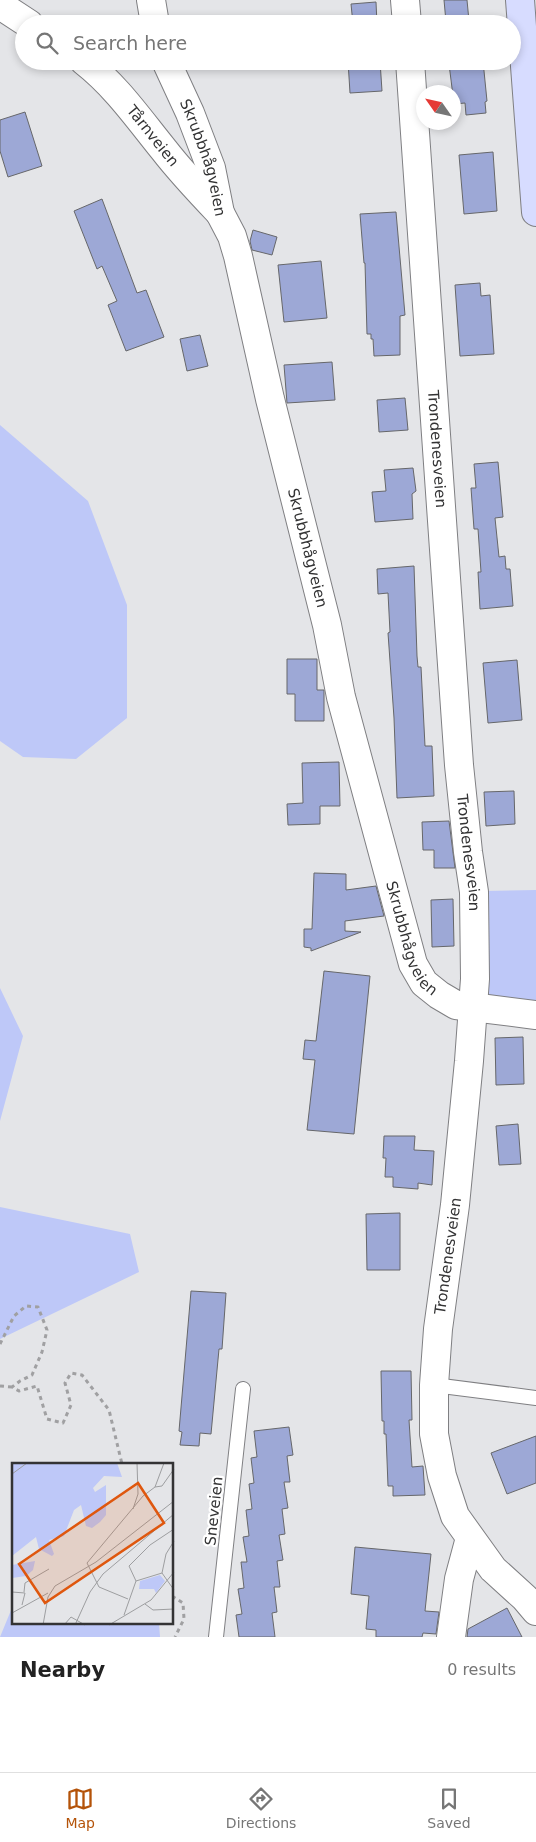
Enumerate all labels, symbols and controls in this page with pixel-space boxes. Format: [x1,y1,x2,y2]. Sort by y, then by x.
search box [15,15,521,70]
icon: search [33,29,61,57]
text: Search here [73,32,187,54]
north arrow [416,85,461,130]
street label: Skrubbhågveien [176,96,229,218]
street label: Tårnveien [122,101,183,170]
street label: Trondenesveien [424,389,450,508]
street label: Skrubbhågveien [284,486,331,609]
street label: Trondenesveien [453,792,483,911]
street label: Skrubbhågveien [382,879,441,999]
street label: Trondenesveien [431,1196,465,1317]
inset map [12,1463,174,1624]
street label: Sneveien [201,1476,227,1546]
text: Nearby [20,1658,105,1682]
text: 0 results [447,1660,516,1679]
tab: Map [65,1785,95,1831]
tab: Directions [226,1785,296,1831]
tab: Saved [427,1785,471,1831]

